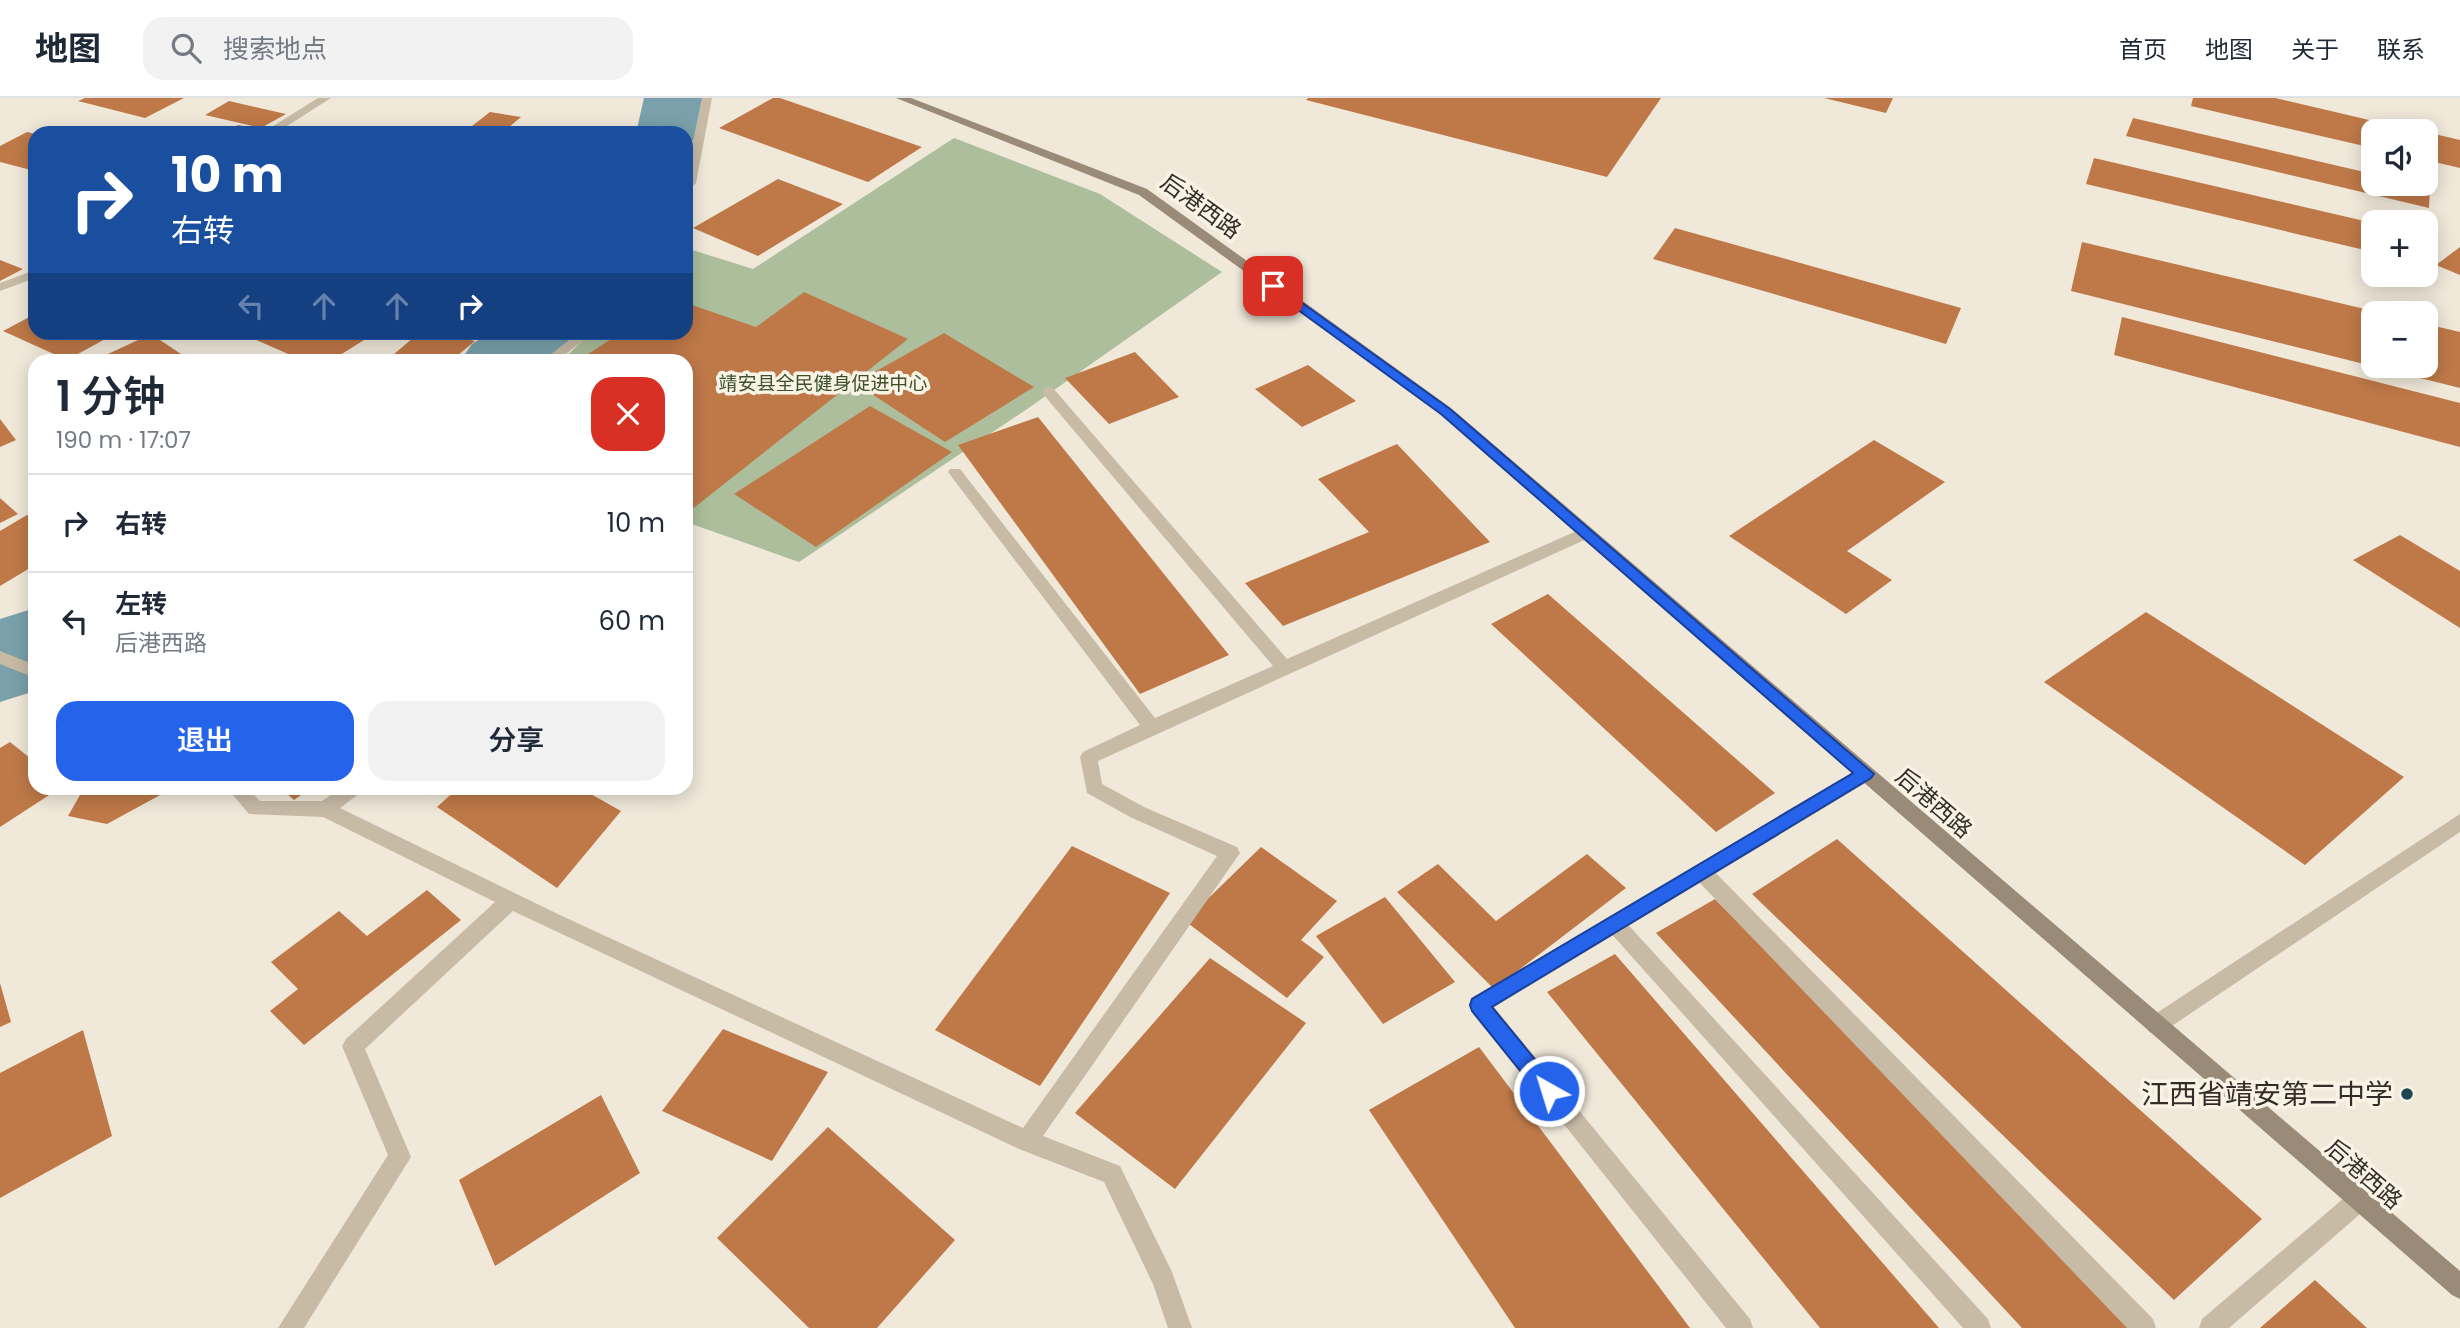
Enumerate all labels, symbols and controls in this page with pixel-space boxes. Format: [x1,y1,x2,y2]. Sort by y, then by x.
search box [143,17,633,80]
text: 地图 [35,25,101,72]
icon: search [167,29,205,67]
text: 搜索地点 [223,31,327,67]
text: 首页 [2119,33,2167,66]
text: 地图 [2205,33,2253,66]
text: 关于 [2291,33,2339,66]
text: 联系 [2377,33,2425,66]
map controls [2361,119,2438,378]
button: sound [2361,119,2438,196]
text: 10 m [171,141,284,209]
icon: right [56,154,147,245]
street label: 后港西路 [1154,166,1248,246]
text: 右转 [171,208,235,253]
button: + [2361,210,2438,287]
pin [1243,256,1303,316]
icon: arrive [1254,267,1292,305]
icon: left [232,287,270,325]
icon: ahead [305,287,343,325]
icon: ahead [378,287,416,325]
icon: right [451,287,489,325]
button: − [2361,301,2438,378]
text: 1 分钟 [56,367,165,426]
park label: 靖安县全民健身促进中心 [718,370,928,397]
button: close [591,377,665,451]
text: 190 m · 17:07 [56,424,191,456]
icon: right [56,504,94,542]
text: 10 m [607,505,665,541]
text: 右转 [115,506,167,542]
text: 左转 [115,586,167,622]
icon: left [56,602,94,640]
text: 60 m [598,603,665,639]
text: 后港西路 [115,627,207,659]
button: 退出 [56,701,354,781]
button: 分享 [368,701,665,781]
street label: 后港西路 [1889,761,1979,845]
position arrow [1512,1054,1586,1128]
place label: 江西省靖安第二中学 [2141,1075,2393,1114]
marker: 江西省靖安第二中学 [2399,1086,2415,1102]
street label: 后港西路 [2319,1132,2409,1216]

